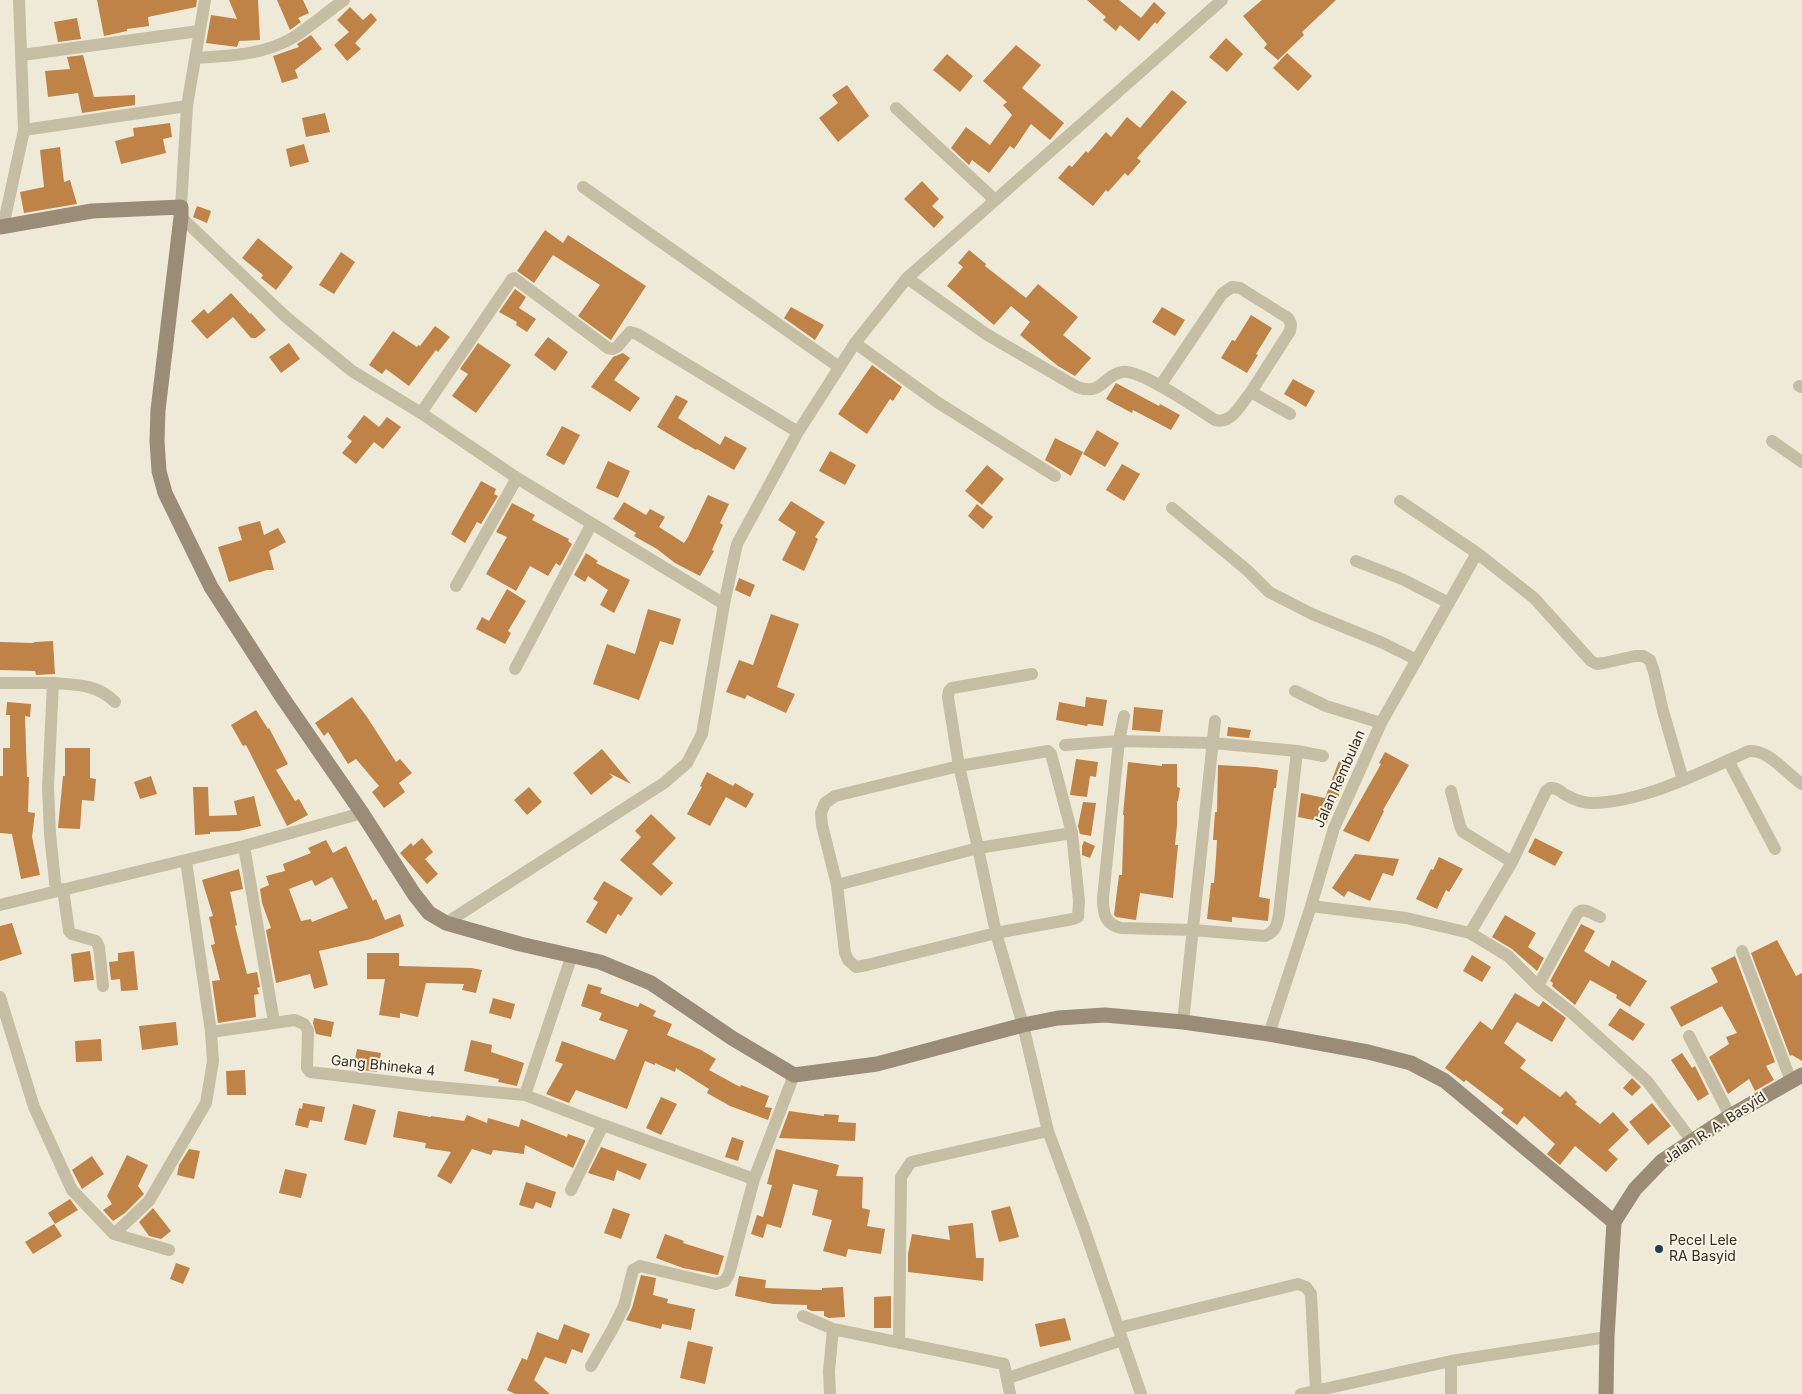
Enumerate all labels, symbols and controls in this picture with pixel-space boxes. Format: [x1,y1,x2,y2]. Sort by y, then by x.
street label: Jalan Rembulan [1311,728,1369,830]
street label: Gang Bhineka 4 [330,1052,436,1080]
street label: Jalan R. A. Basyid [1661,1089,1769,1167]
place label: Pecel Lele RA Basyid [1669,1233,1737,1266]
marker: Pecel Lele RA Basyid [1653,1243,1665,1255]

